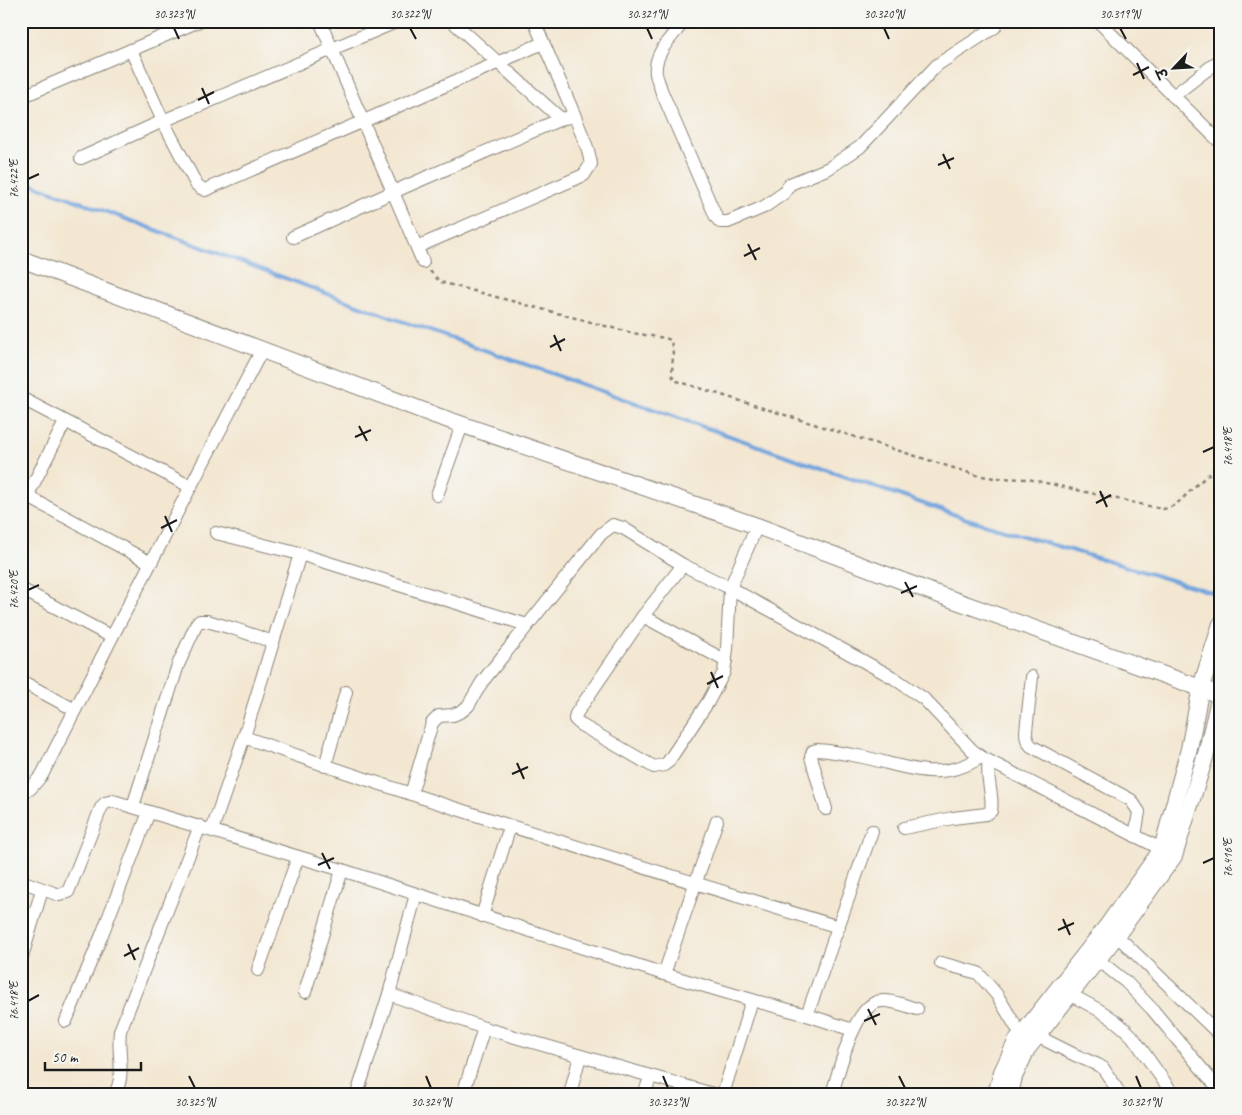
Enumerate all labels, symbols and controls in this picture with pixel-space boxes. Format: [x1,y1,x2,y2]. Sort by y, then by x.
text: 30.323°N [154,6,196,22]
text: 30.322°N [390,6,432,22]
text: 30.321°N [627,6,669,22]
text: 30.320°N [864,6,906,22]
text: 30.319°N [1100,6,1142,22]
north arrow [1150,42,1200,92]
text: उ [1152,64,1173,83]
text: 76.422°E [6,158,22,199]
text: 76.418°E [1220,426,1236,467]
text: 76.420°E [6,569,22,610]
text: 76.416°E [1220,837,1236,878]
text: 76.418°E [6,980,22,1021]
scale bar [45,1040,141,1072]
text: 50 m [52,1048,79,1067]
text: 30.325°N [175,1094,217,1110]
text: 30.324°N [411,1094,453,1110]
text: 30.323°N [648,1094,690,1110]
text: 30.322°N [885,1094,927,1110]
text: 30.321°N [1121,1094,1163,1110]

